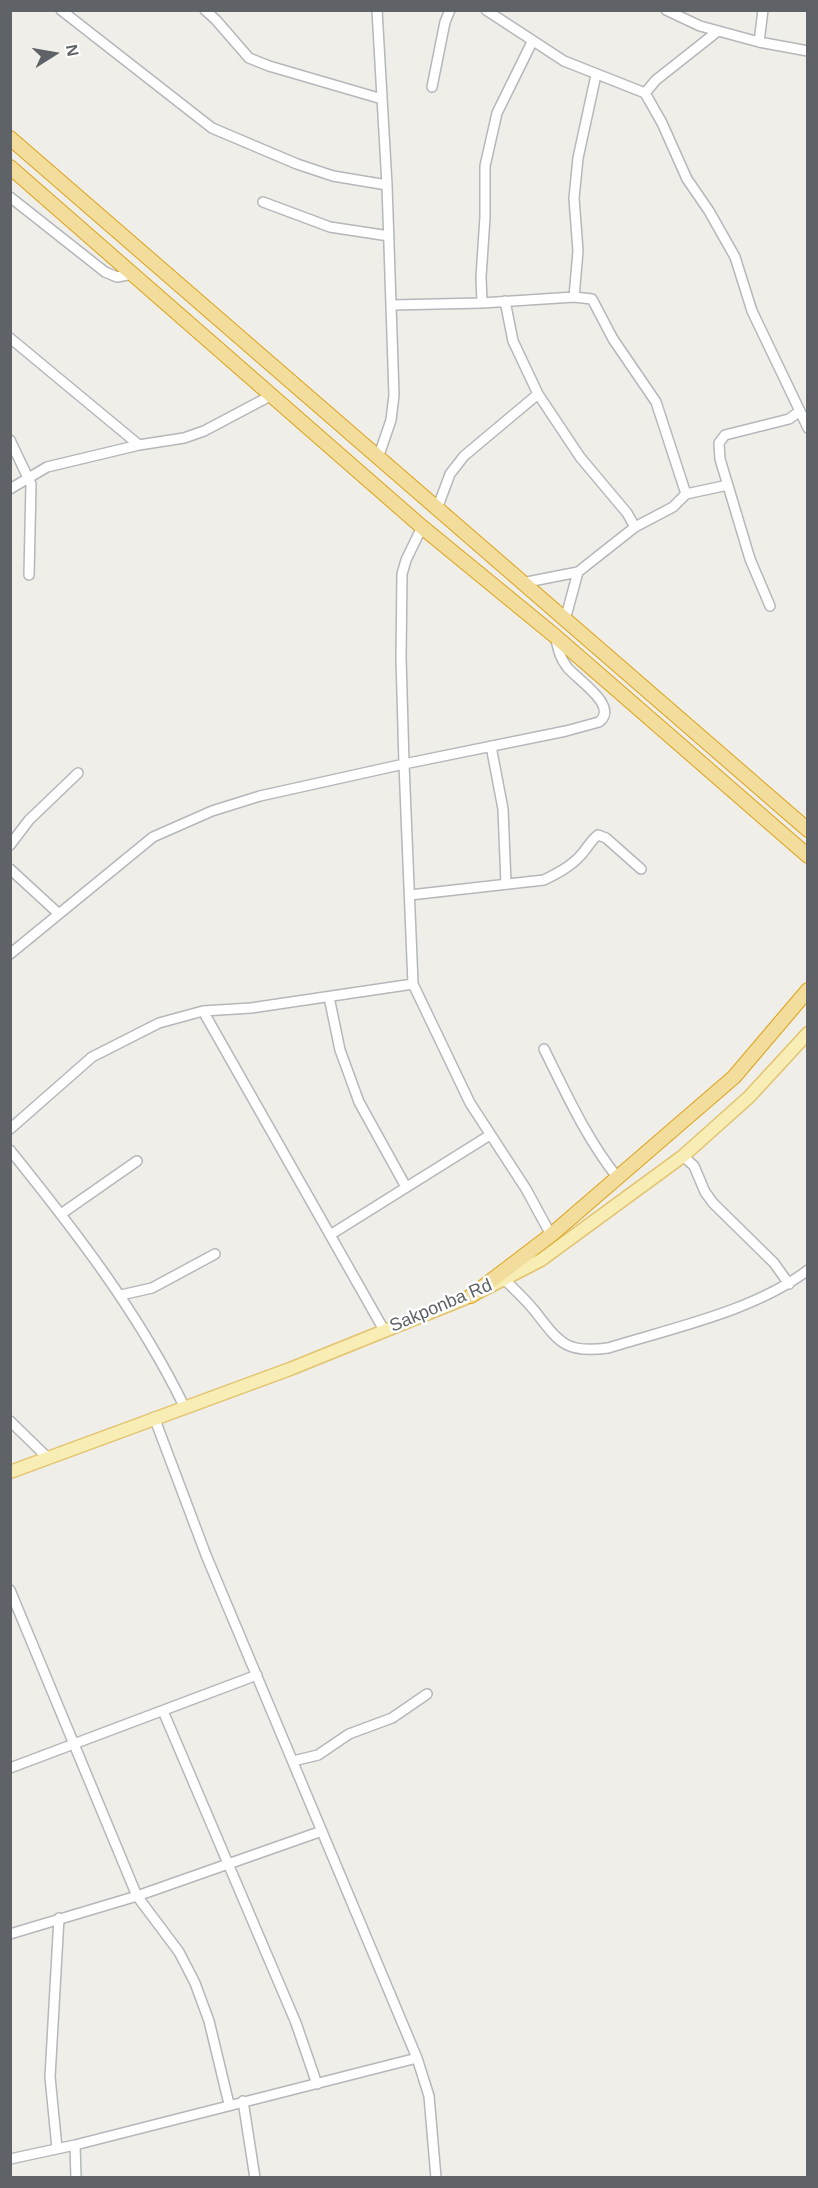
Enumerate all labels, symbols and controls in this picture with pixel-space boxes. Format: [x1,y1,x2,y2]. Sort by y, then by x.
north arrow [24,24,84,84]
text: N [63,43,82,58]
street label: Sakponba Rd [387,1275,495,1337]

